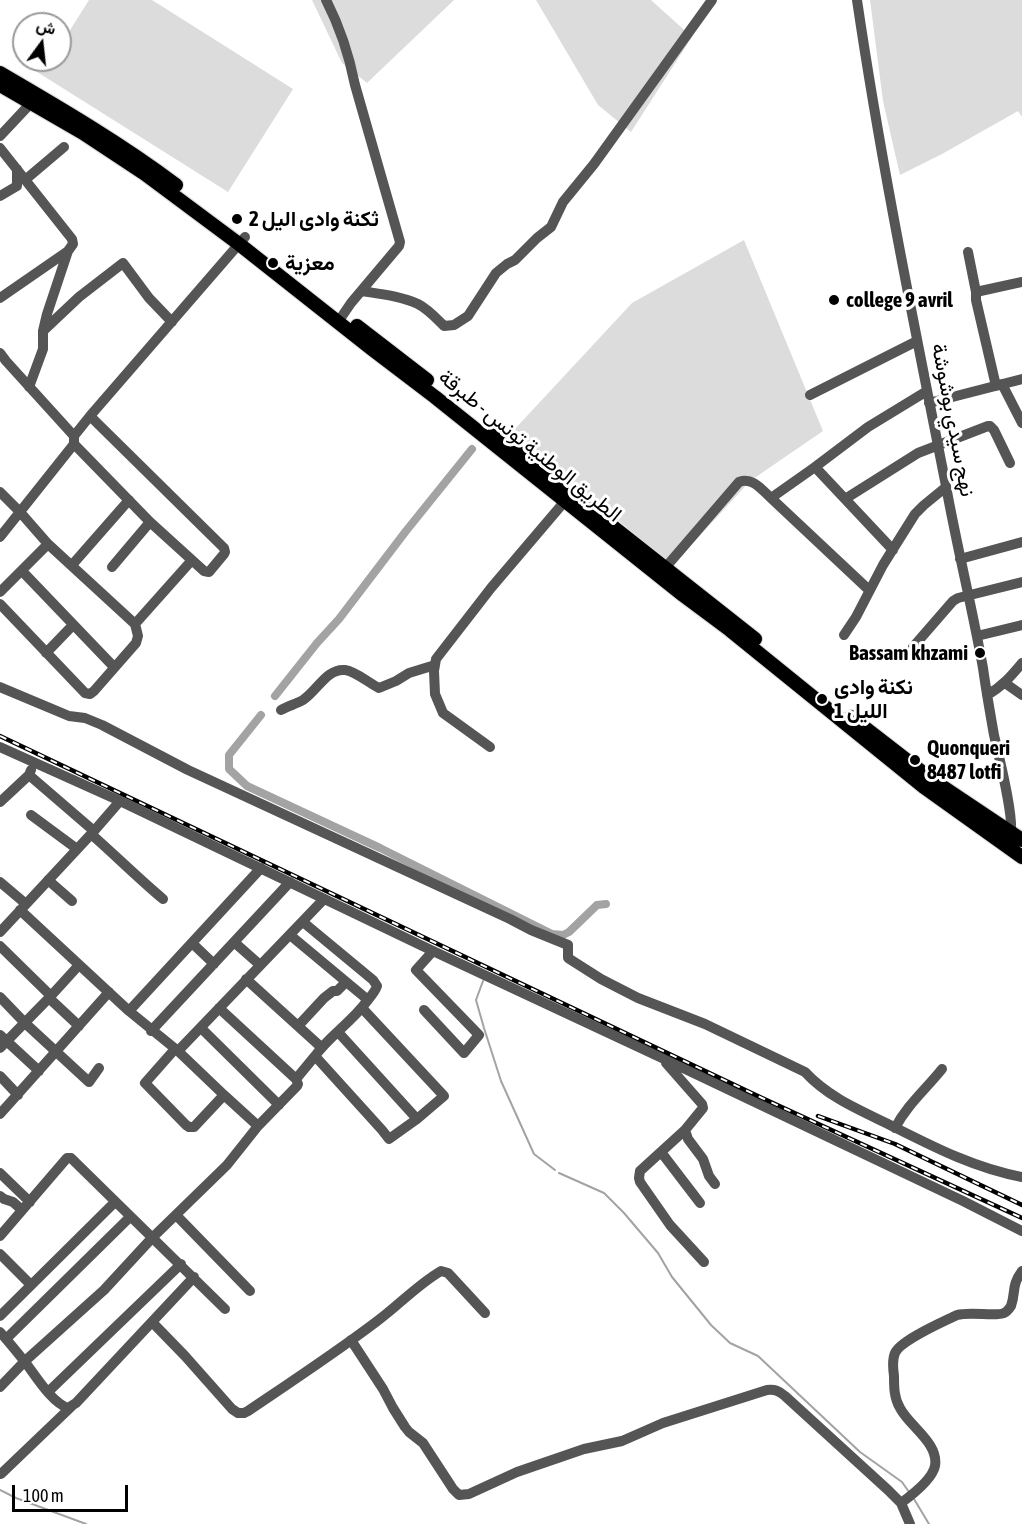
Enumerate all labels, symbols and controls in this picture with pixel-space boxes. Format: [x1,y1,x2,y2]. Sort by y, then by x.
north arrow [12,12,72,72]
text: ش [35,15,58,38]
place label: ثكنة وادى اليل 2 [249,206,379,232]
marker: ثكنة وادى اليل 2 [230,212,244,226]
place label: معزية [285,250,335,276]
marker: معزية [266,256,280,270]
place label: college 9 avril [846,287,953,313]
marker: college 9 avril [827,293,841,307]
street label: نهج سيدي بوشوشة [926,341,980,499]
street label: الطريق الوطنية تونس - طبرقة [433,364,627,528]
place label: Bassam khzami [849,640,968,666]
marker: Bassam khzami [973,646,987,660]
place label: نكنة وادى الليل 1 [834,674,913,724]
marker: نكنة وادى الليل 1 [815,692,829,706]
place label: Quonqueri 8487 lotfi [927,735,1010,785]
marker: Quonqueri 8487 lotfi [908,753,922,767]
scale bar [15,1473,130,1511]
text: 100 m [23,1485,64,1506]

